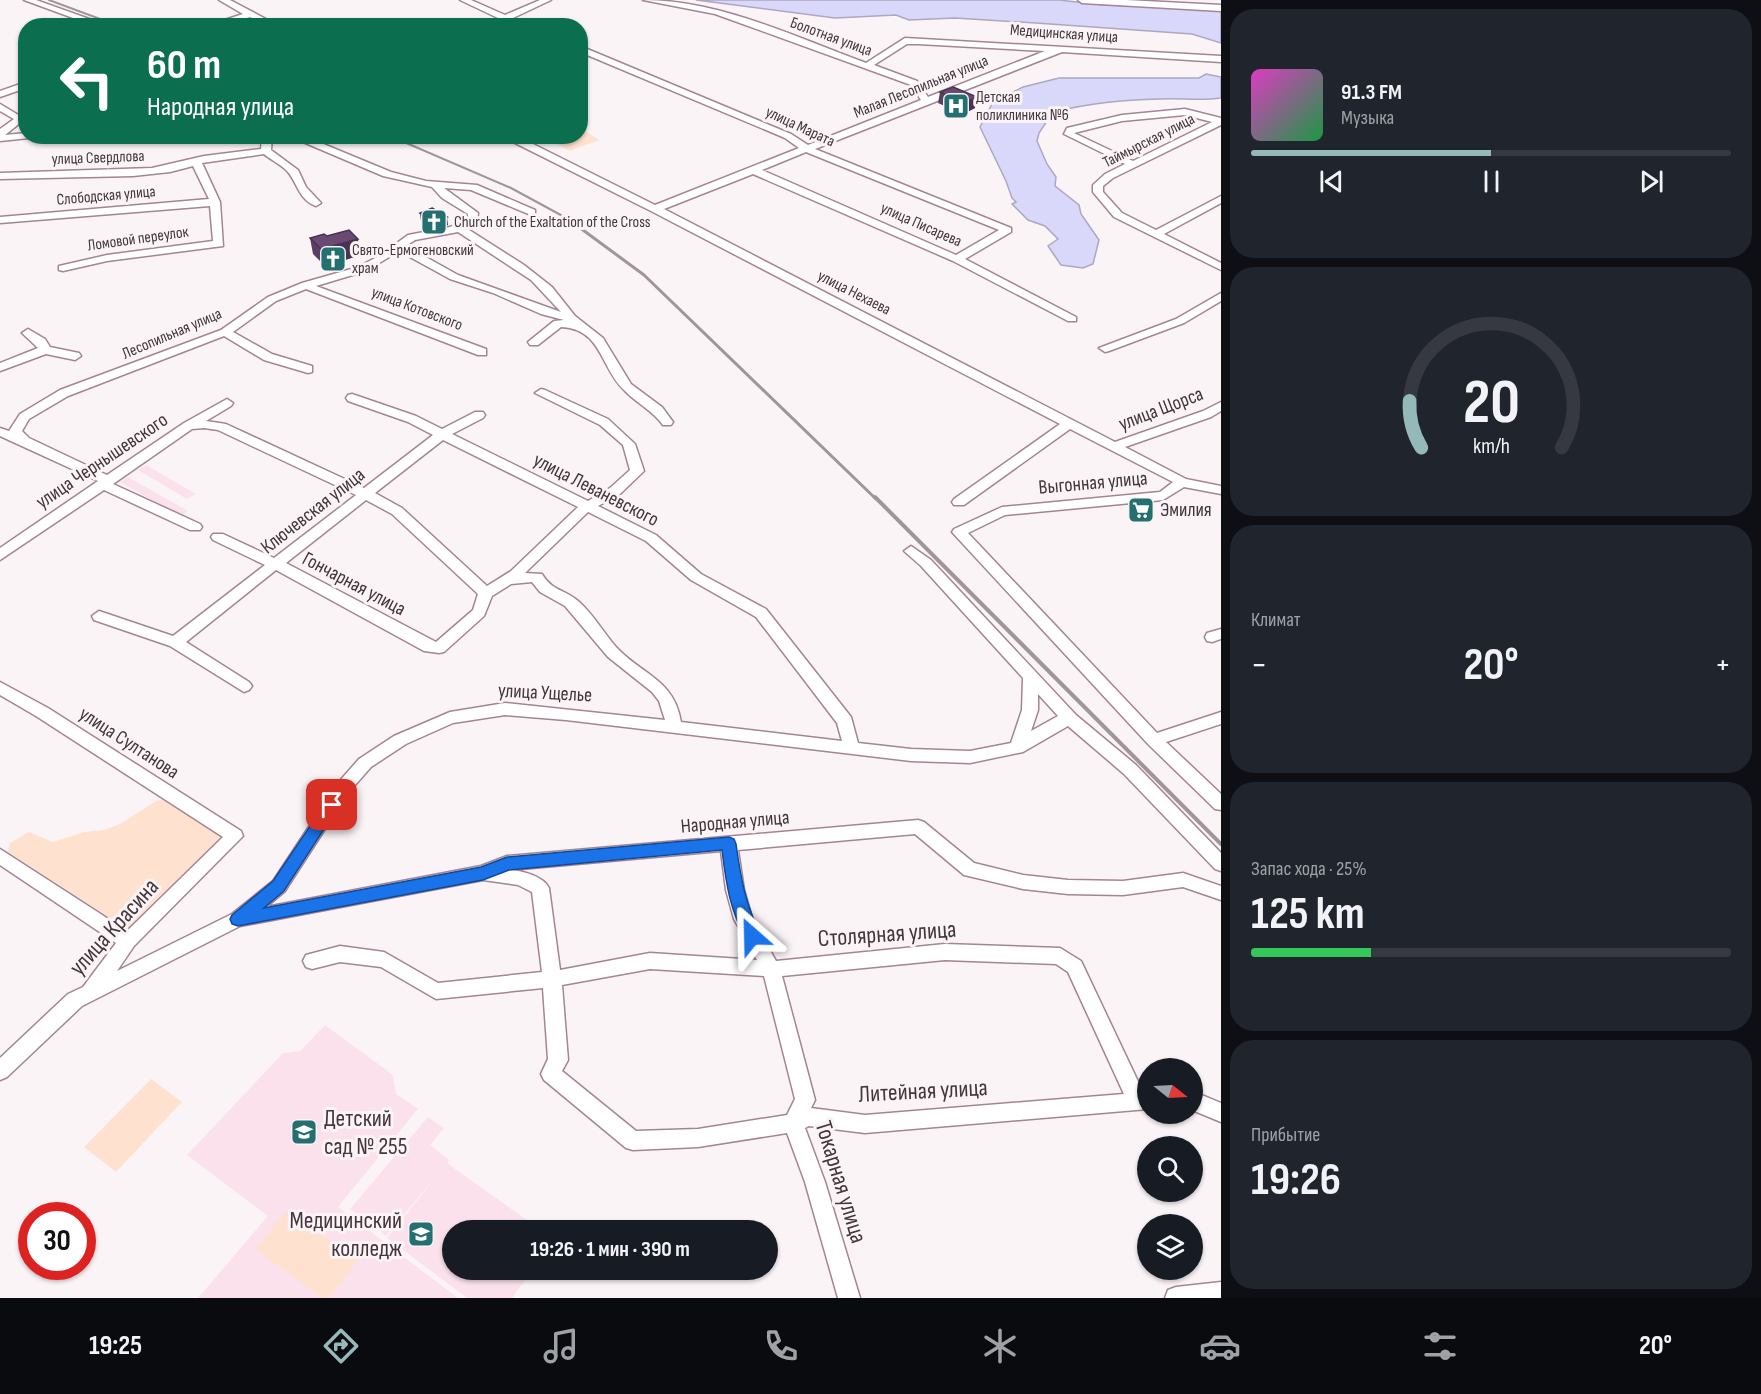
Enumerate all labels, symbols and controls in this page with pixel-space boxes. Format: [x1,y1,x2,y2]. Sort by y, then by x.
street label: Болотная улица [788,13,874,61]
street label: Медицинская улица [1009,21,1119,47]
text: 60 m [147,40,221,91]
icon: left [48,42,126,120]
street label: Малая Лесопильная улица [851,51,991,123]
text: 91.3 FM [1341,79,1402,106]
place label: Детская поликлиника №6 [976,88,1069,125]
text: Народная улица [147,91,294,123]
hospital icon: Детская поликлиника №6 [941,91,971,121]
street label: улица Марата [762,103,838,151]
text: Музыка [1341,106,1394,130]
street label: Таймырская улица [1100,110,1198,172]
street label: улица Свердлова [51,147,145,169]
icon: previous [1315,165,1348,198]
icon: pause [1475,165,1508,198]
icon: next [1635,165,1668,198]
street label: Слободская улица [56,182,156,210]
street label: улица Писарева [878,199,964,251]
church icon: Church of the Exaltation of the Cross [419,207,449,237]
place label: Church of the Exaltation of the Cross [454,213,651,232]
street label: Ломовой переулок [86,222,191,255]
place label: Свято-Ермогеновский храм [352,241,474,278]
church icon: Свято-Ермогеновский храм [318,244,348,274]
street label: улица Нехаева [814,267,894,319]
street label: улица Котовского [369,283,465,335]
street label: Лесопильная улица [119,304,225,364]
text: 20 [1462,366,1520,441]
street label: улица Щорса [1115,382,1207,436]
street label: улица Чернышевского [32,408,172,514]
text: km/h [1472,435,1510,460]
street label: улица Леваневского [529,448,663,532]
street label: Ключевская улица [256,463,370,559]
street label: Выгонная улица [1037,466,1149,500]
supermarket icon: Эмилия [1126,495,1156,525]
place label: Эмилия [1160,498,1212,522]
street label: Гончарная улица [298,547,410,621]
text: Климат [1251,608,1301,632]
text: 20° [1463,638,1519,693]
text: − [1251,645,1267,685]
text: + [1715,645,1731,685]
street label: улица Ущелье [497,679,593,707]
street label: улица Султанова [75,702,183,784]
pin [306,779,357,830]
icon: arrive [315,788,348,821]
street label: Народная улица [680,805,790,839]
text: Запас хода · 25% [1251,857,1367,881]
street label: улица Красина [63,873,165,981]
text: 125 km [1251,887,1364,942]
position arrow [720,904,784,968]
street label: Столярная улица [817,915,957,953]
north arrow [1137,1058,1203,1124]
map controls [1137,1058,1203,1280]
street label: Литейная улица [858,1073,988,1109]
place label: Детский сад № 255 [324,1104,407,1161]
school or university icon: Детский сад № 255 [289,1117,319,1147]
street label: Токарная улица [809,1117,873,1247]
text: Прибытие [1251,1123,1320,1147]
button: search [1137,1136,1203,1202]
text: 19:26 [1251,1153,1341,1208]
speed limit sign: 30 [18,1202,96,1280]
place label: Медицинский колледж [289,1206,402,1263]
button: layers [1137,1214,1203,1280]
school or university icon: Медицинский колледж [406,1219,436,1249]
text: 19:26 · 1 мин · 390 m [530,1236,690,1263]
icon: directions [320,1325,362,1367]
icon: music [540,1325,582,1367]
icon: phone [760,1325,802,1367]
icon: climate [979,1325,1021,1367]
icon: car [1199,1325,1241,1367]
icon: filters [1419,1325,1461,1367]
text: 19:25 [89,1330,142,1362]
text: 20° [1639,1330,1672,1362]

